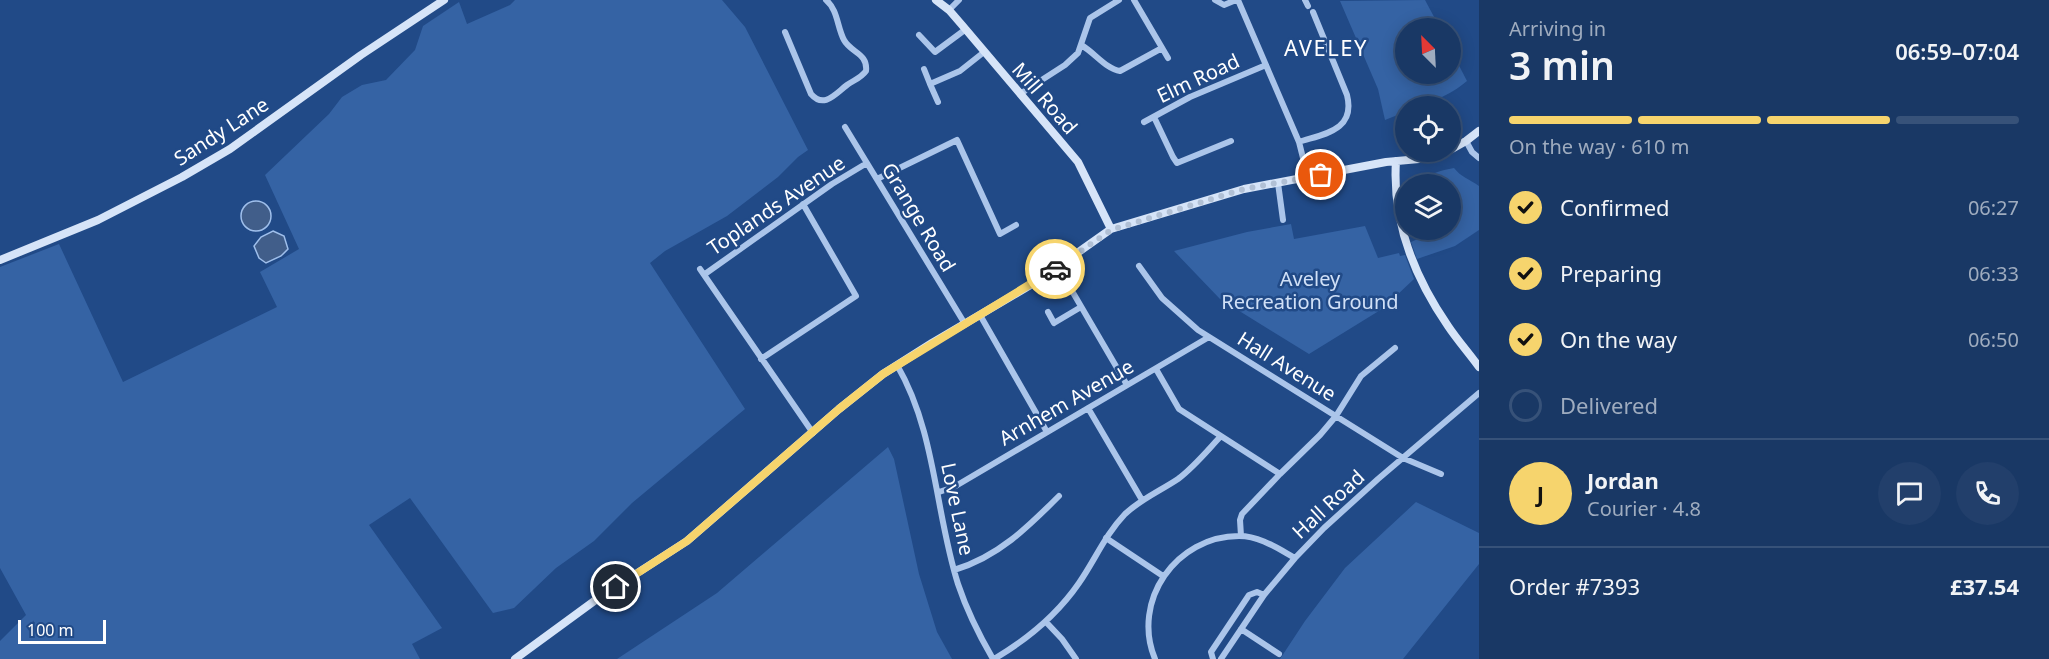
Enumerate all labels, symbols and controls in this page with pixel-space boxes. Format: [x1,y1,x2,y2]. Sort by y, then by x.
text: Arriving in [1509,15,1606,42]
north arrow [1395,18,1461,84]
map controls [1395,18,1461,240]
district label: AVELEY [1284,32,1368,62]
text: 06:59–07:04 [1895,36,2019,66]
text: 3 min [1509,38,1615,91]
street label: Elm Road [1152,47,1244,109]
street label: Mill Road [1006,56,1084,140]
street label: Sandy Lane [169,90,273,172]
button: locate [1395,96,1461,162]
text: On the way · 610 m [1509,133,1689,160]
street label: Toplands Avenue [702,149,850,261]
pin [1295,149,1346,200]
street label: Grange Road [876,157,962,277]
icon: bag [1304,158,1337,191]
button: layers [1395,174,1461,240]
icon: check [1509,191,1542,224]
text: Confirmed [1560,192,1670,222]
text: 06:27 [1968,194,2019,221]
courier [1025,239,1085,299]
icon: car [1039,253,1072,286]
icon: check [1509,257,1542,290]
text: Preparing [1560,258,1662,288]
text: 06:33 [1968,260,2019,287]
park label: Aveley Recreation Ground [1221,265,1399,315]
icon: check [1509,323,1542,356]
text: On the way [1560,324,1677,354]
street label: Hall Avenue [1232,325,1342,407]
text: 06:50 [1968,326,2019,353]
street label: Arnhem Avenue [994,353,1138,451]
text: Delivered [1560,390,1658,420]
street label: Love Lane [935,460,981,558]
button: chat [1878,462,1941,525]
button: phone [1956,462,2019,525]
street label: Hall Road [1286,464,1370,544]
text: Jordan [1587,465,1659,495]
text: J [1537,478,1544,508]
text: Courier · 4.8 [1587,495,1701,522]
pin [590,561,641,612]
icon: home [599,570,632,603]
text: Order #7393 [1509,571,1640,601]
text: £37.54 [1950,571,2019,601]
scale bar [18,617,106,644]
text: 100 m [27,619,74,641]

